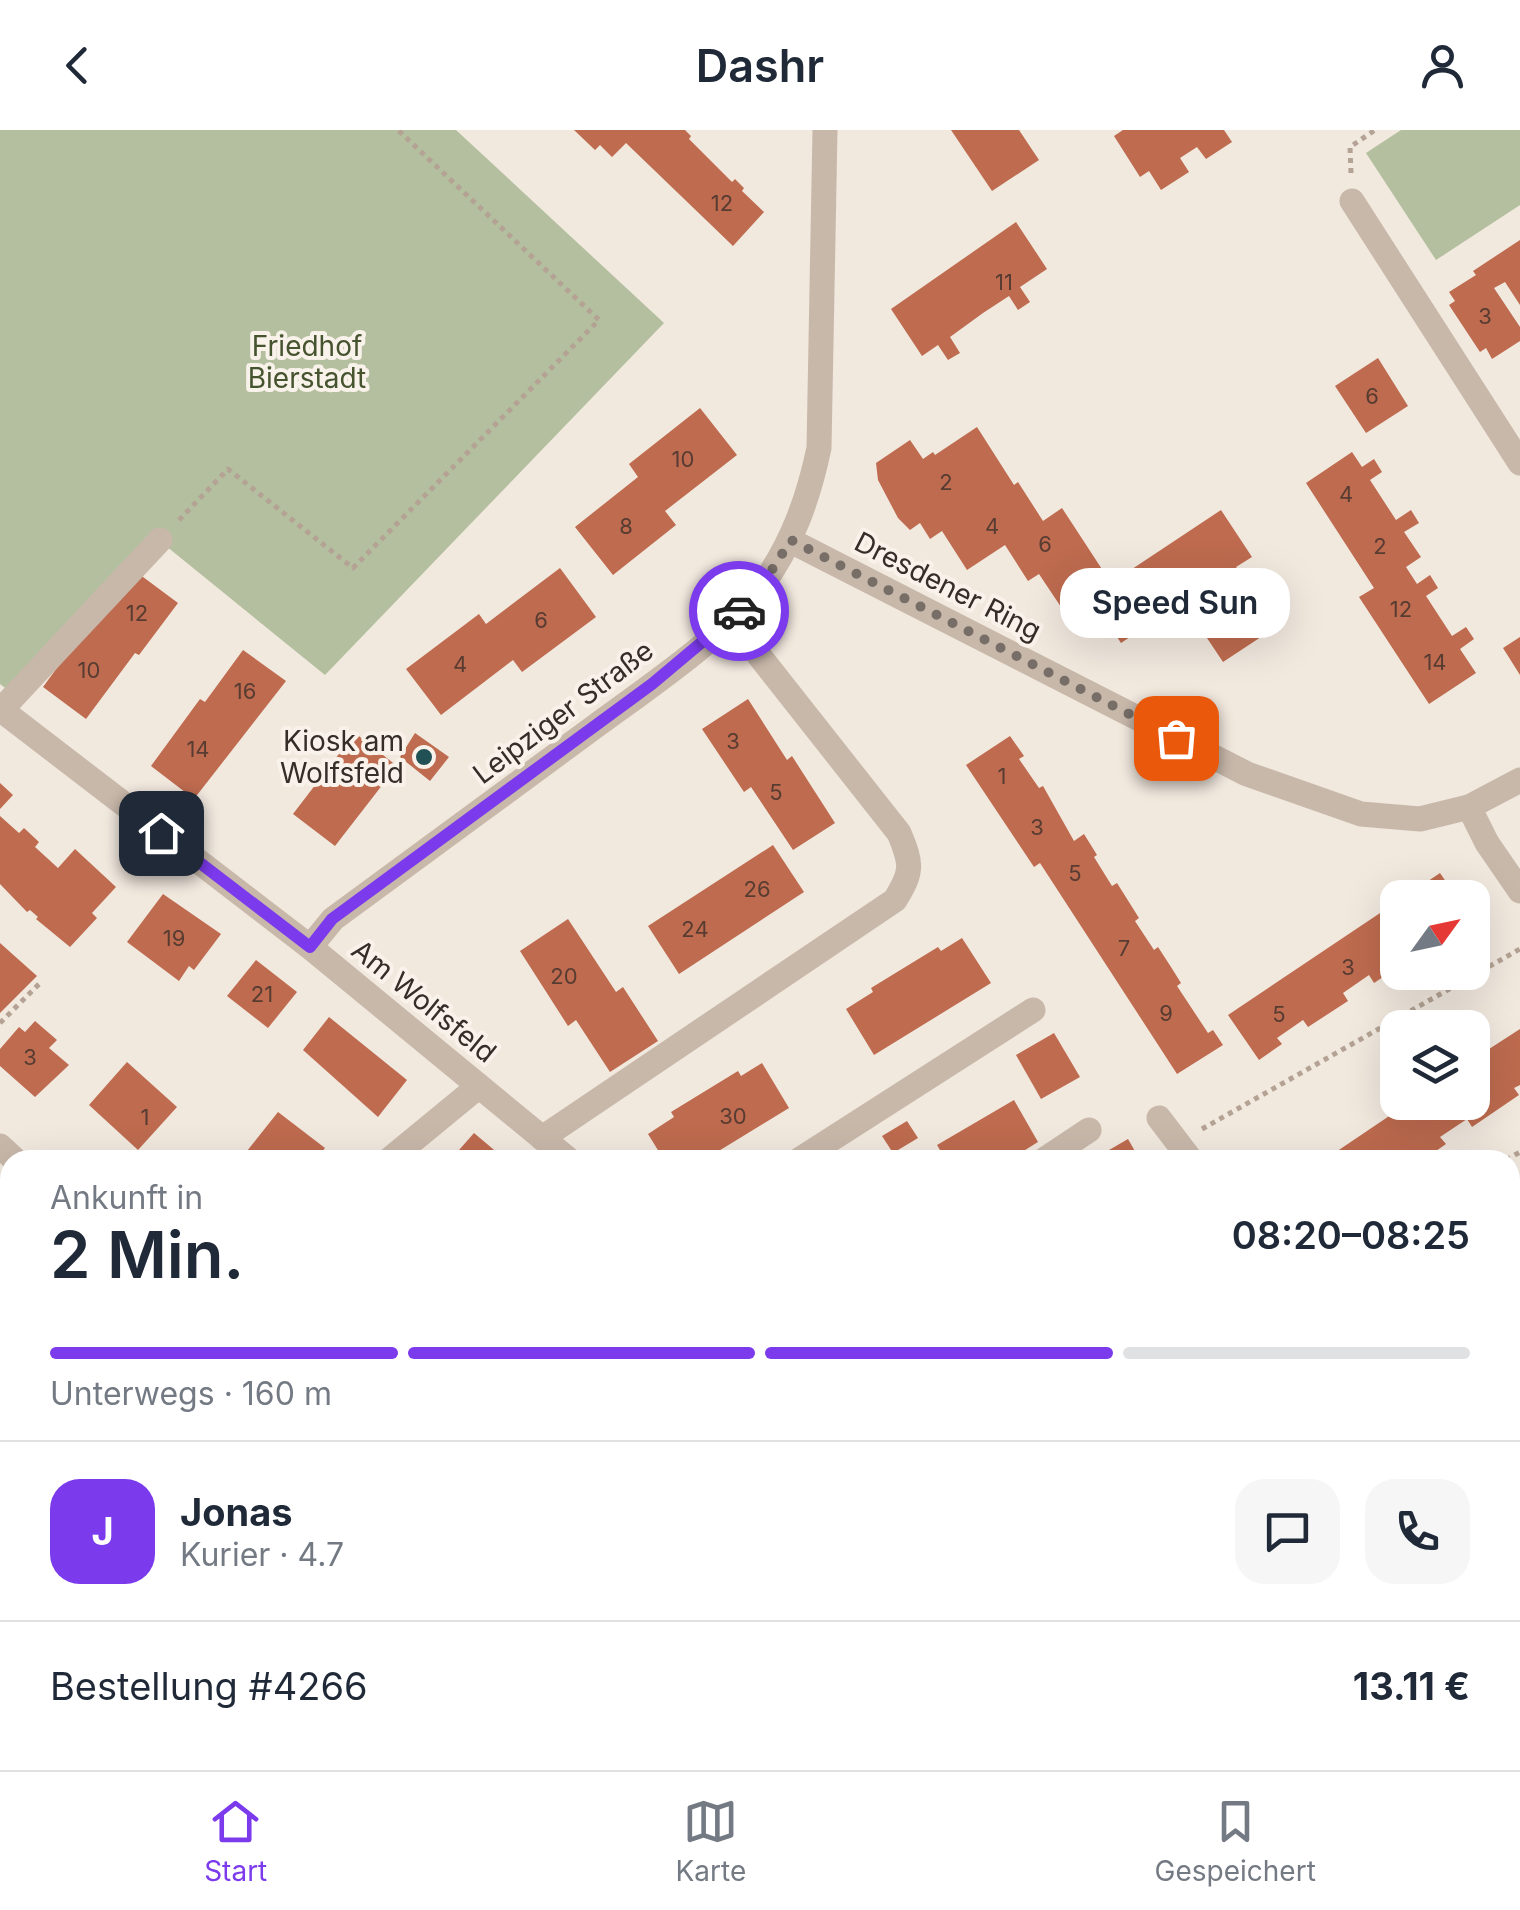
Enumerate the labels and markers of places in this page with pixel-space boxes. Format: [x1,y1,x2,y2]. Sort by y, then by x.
callout: Speed Sun [1061,568,1291,638]
pin [1134,696,1219,781]
place label: Kiosk am Wolfsfeld [280,724,404,790]
marker: Kiosk am Wolfsfeld [413,746,435,768]
pin [119,791,204,876]

